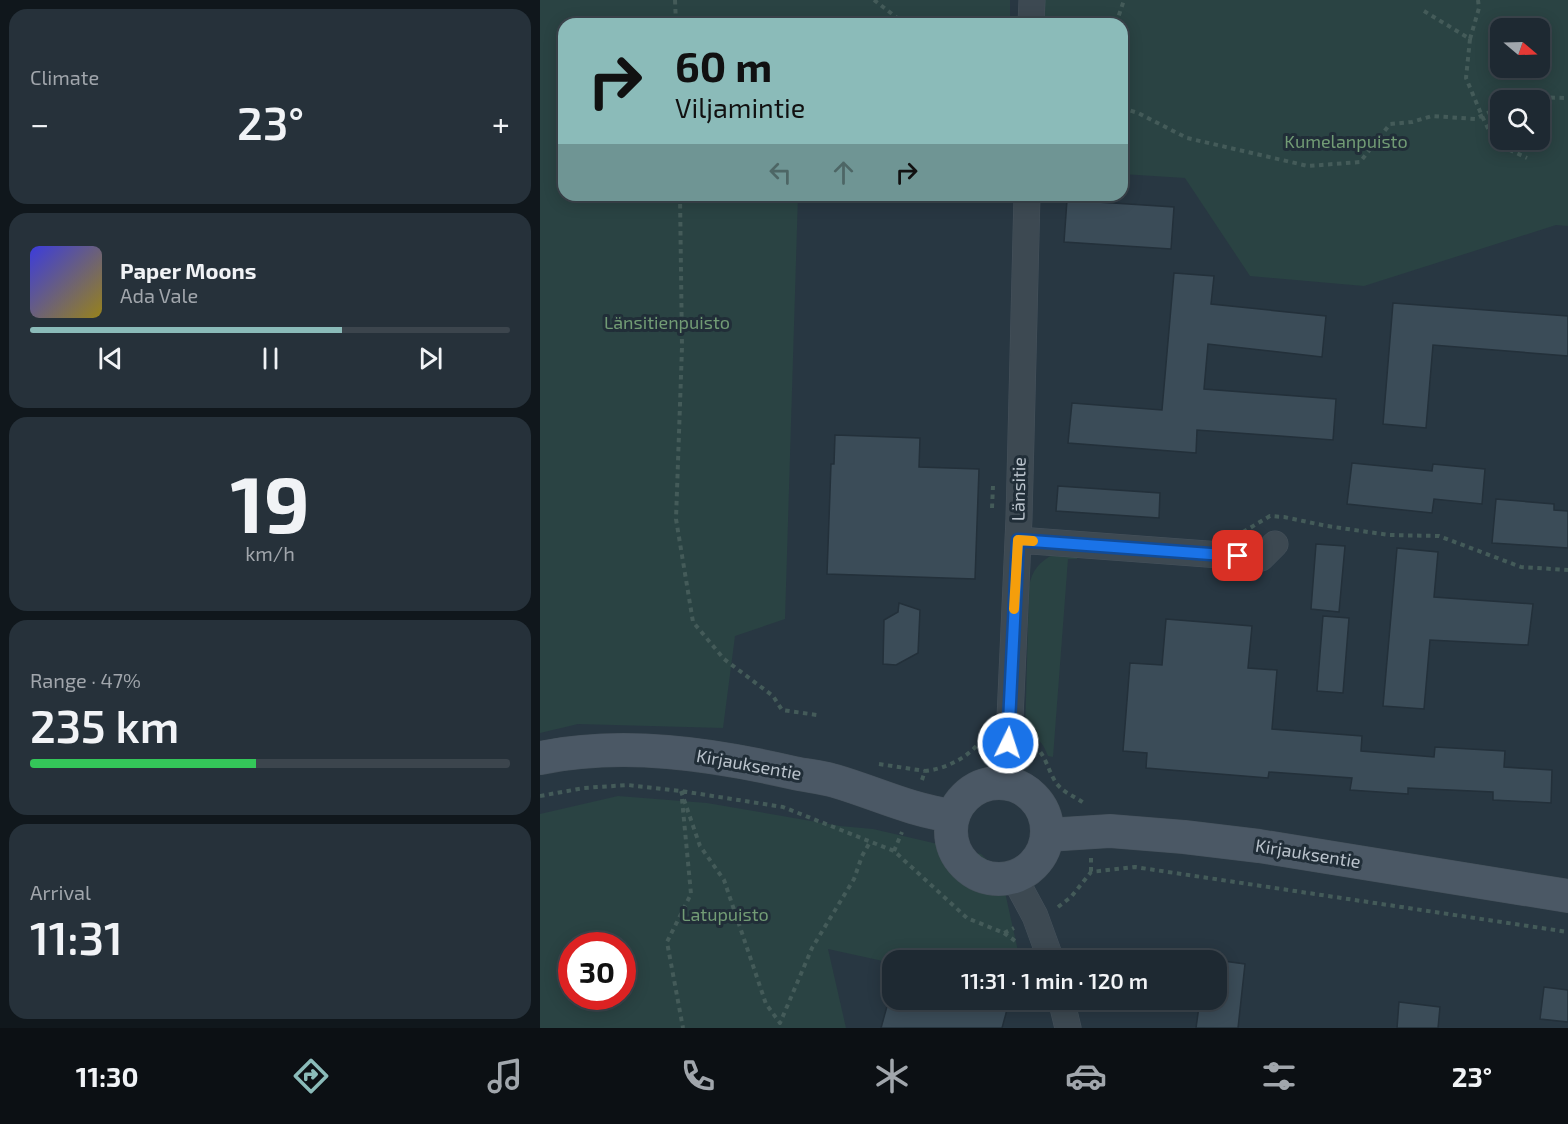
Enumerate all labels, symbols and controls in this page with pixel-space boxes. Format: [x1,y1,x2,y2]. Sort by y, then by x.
north arrow [1490,18,1550,78]
map controls [1490,18,1550,150]
text: 60 m [675,40,772,90]
icon: right [576,42,654,120]
text: Climate [30,65,99,89]
button: search [1490,90,1550,150]
text: Viljamintie [675,91,805,123]
text: 23° [237,95,304,149]
text: − [30,103,49,143]
text: + [492,103,510,143]
park label: Kumelanpuisto [1284,130,1408,152]
icon: left [764,156,797,189]
icon: ahead [827,156,860,189]
icon: right [890,156,923,189]
text: Paper Moons [120,257,256,283]
text: Ada Vale [120,283,198,307]
park label: Länsitienpuisto [604,311,730,333]
icon: previous [94,342,127,375]
icon: pause [254,342,287,375]
icon: next [414,342,447,375]
text: 19 [230,455,310,549]
street label: Länsitie [1006,457,1030,521]
pin [1212,530,1263,581]
icon: arrive [1221,539,1254,572]
text: km/h [245,541,295,565]
text: Range · 47% [30,668,141,692]
text: 235 km [30,698,179,752]
position arrow [976,711,1040,775]
street label: Kirjauksentie [695,744,803,784]
street label: Kirjauksentie [1254,834,1362,872]
text: Arrival [30,880,91,904]
park label: Latupuisto [681,903,769,925]
text: 11:31 [30,910,123,964]
speed limit sign: 30 [558,932,636,1010]
text: 11:31 · 1 min · 120 m [961,967,1148,993]
icon: directions [290,1055,332,1097]
icon: music [484,1055,526,1097]
icon: phone [677,1055,719,1097]
icon: climate [871,1055,913,1097]
icon: car [1065,1055,1107,1097]
icon: filters [1258,1055,1300,1097]
text: 11:30 [76,1060,138,1092]
text: 23° [1452,1060,1492,1092]

